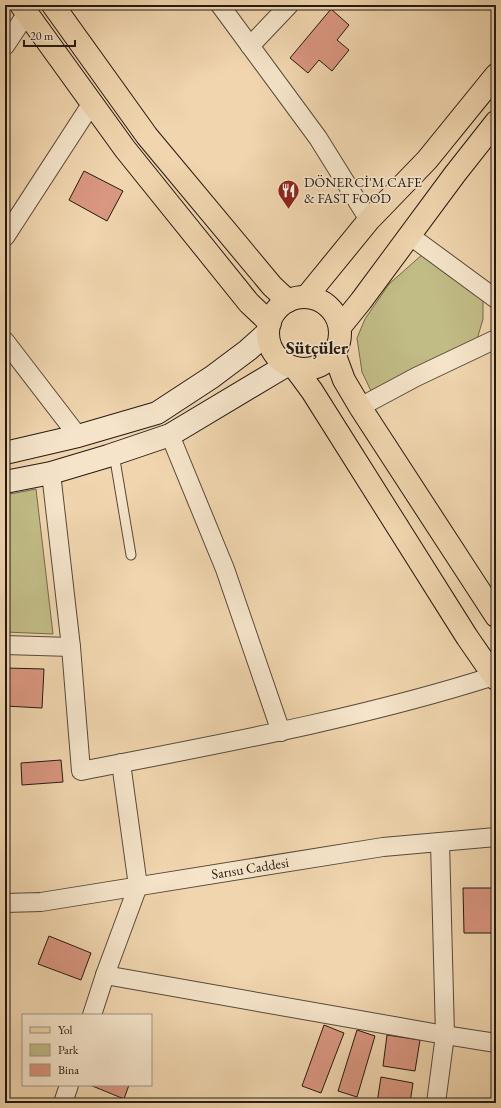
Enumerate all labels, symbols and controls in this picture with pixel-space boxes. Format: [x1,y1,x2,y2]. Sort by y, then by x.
scale bar [24,22,75,48]
text: 20 m [30,28,54,44]
place label: DÖNERCİ'M CAFE & FAST FOOD [304,173,422,207]
restaurant icon: DÖNERCİ'M CAFE & FAST FOOD [276,177,302,210]
district label: Sütçüler [286,336,349,359]
street label: Sarısu Caddesi [210,853,290,883]
legend [22,1014,152,1086]
text: Yol [58,1022,72,1038]
text: Park [58,1042,79,1058]
text: Bina [58,1062,79,1078]

